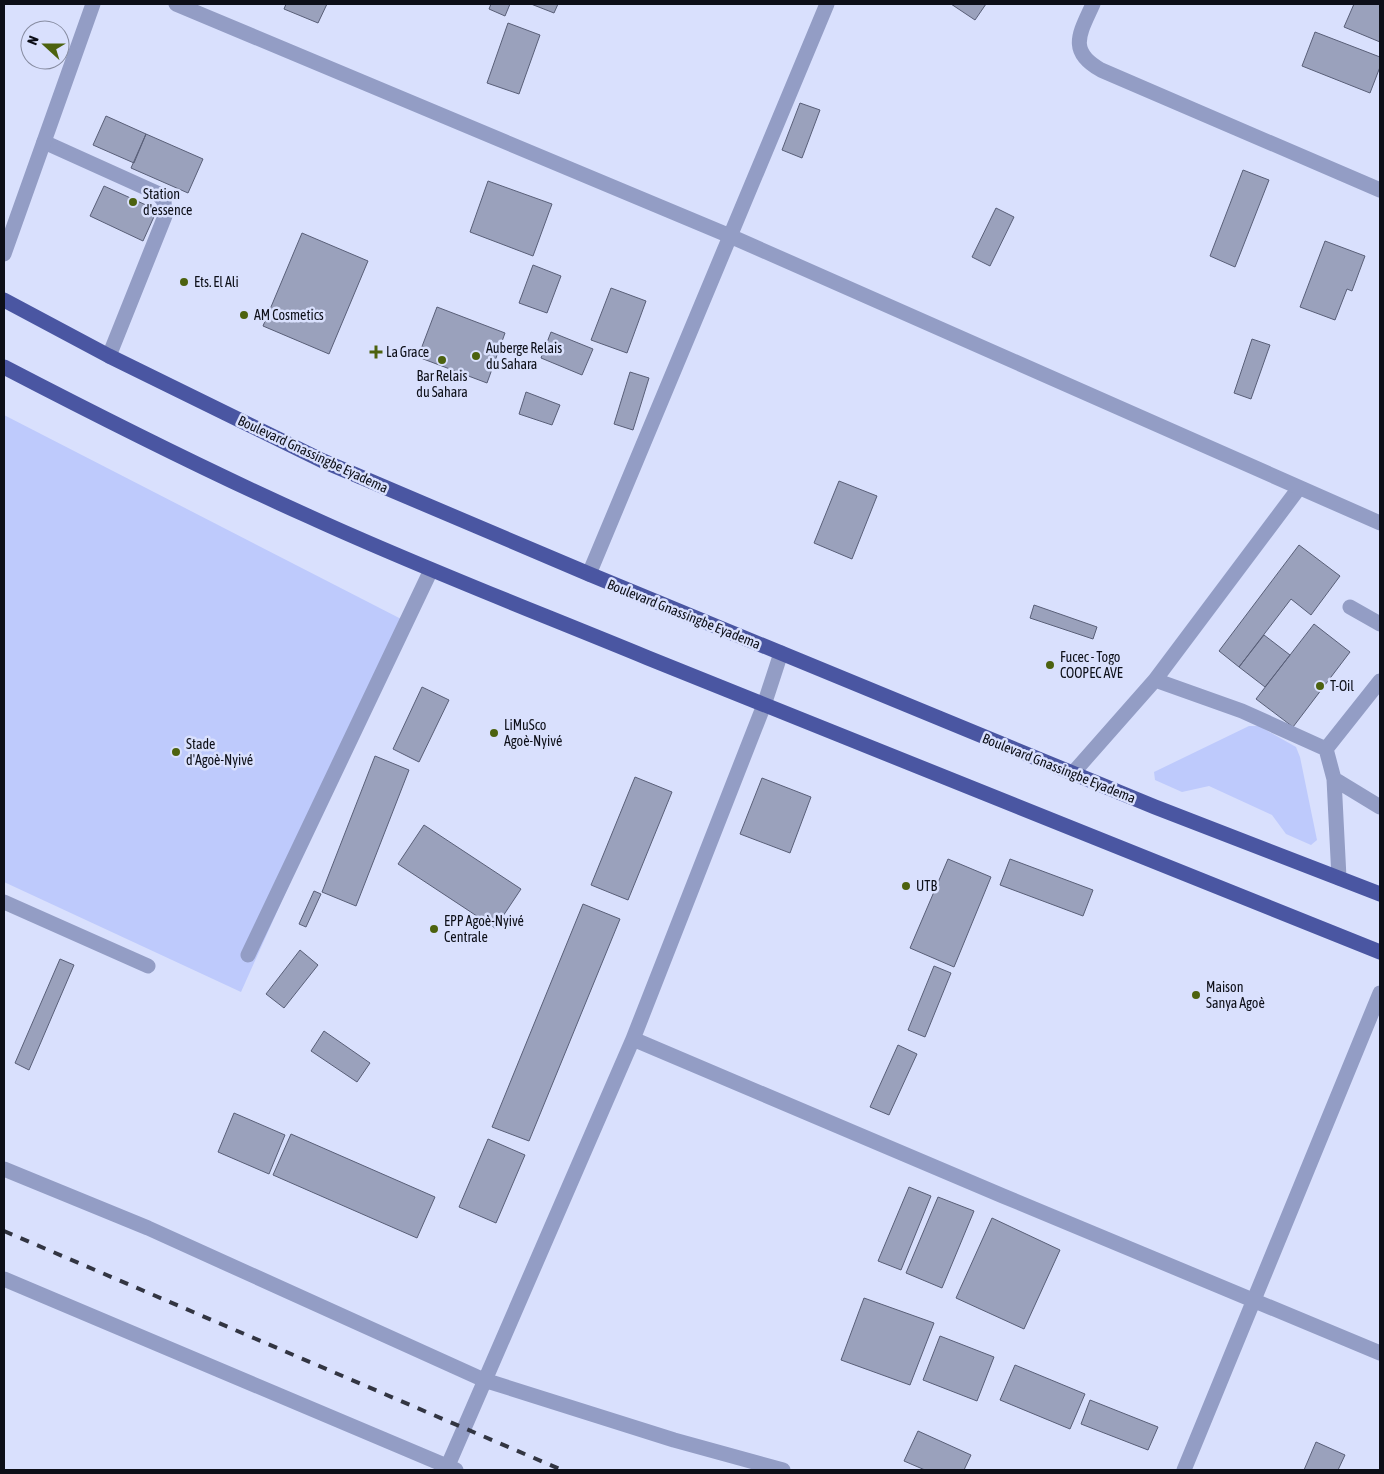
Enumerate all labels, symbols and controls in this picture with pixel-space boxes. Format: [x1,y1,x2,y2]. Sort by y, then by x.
north arrow [20,20,70,70]
text: N [24,34,42,47]
place label: Station d'essence [143,186,192,218]
marker: Station d'essence [127,196,139,208]
place label: Ets. El Ali [194,274,239,290]
marker: Ets. El Ali [178,276,190,288]
place label: AM Cosmetics [254,307,324,323]
marker: AM Cosmetics [238,309,250,321]
place label: Auberge Relais du Sahara [486,340,562,372]
place label: La Grace [386,344,429,360]
marker: La Grace [370,346,382,358]
marker: Auberge Relais du Sahara [470,350,482,362]
marker: Bar Relais du Sahara [436,354,448,366]
place label: Bar Relais du Sahara [416,368,468,400]
street label: Boulevard Gnassingbe Eyadema [235,412,391,496]
street label: Boulevard Gnassingbe Eyadema [605,576,763,652]
place label: Fucec - Togo COOPEC AVE [1060,649,1123,681]
marker: Fucec - Togo COOPEC AVE [1044,659,1056,671]
place label: T-Oil [1330,678,1354,694]
marker: T-Oil [1314,680,1326,692]
place label: LiMuSco Agoè-Nyivé [504,717,562,749]
marker: LiMuSco Agoè-Nyivé [488,727,500,739]
street label: Boulevard Gnassingbe Eyadema [980,730,1138,806]
place label: Stade d'Agoè-Nyivé [186,736,253,768]
marker: Stade d'Agoè-Nyivé [170,746,182,758]
place label: UTB [916,878,937,894]
marker: UTB [900,880,912,892]
place label: EPP Agoè-Nyivé Centrale [444,913,524,945]
marker: EPP Agoè-Nyivé Centrale [428,923,440,935]
place label: Maison Sanya Agoè [1206,979,1265,1011]
marker: Maison Sanya Agoè [1190,989,1202,1001]

